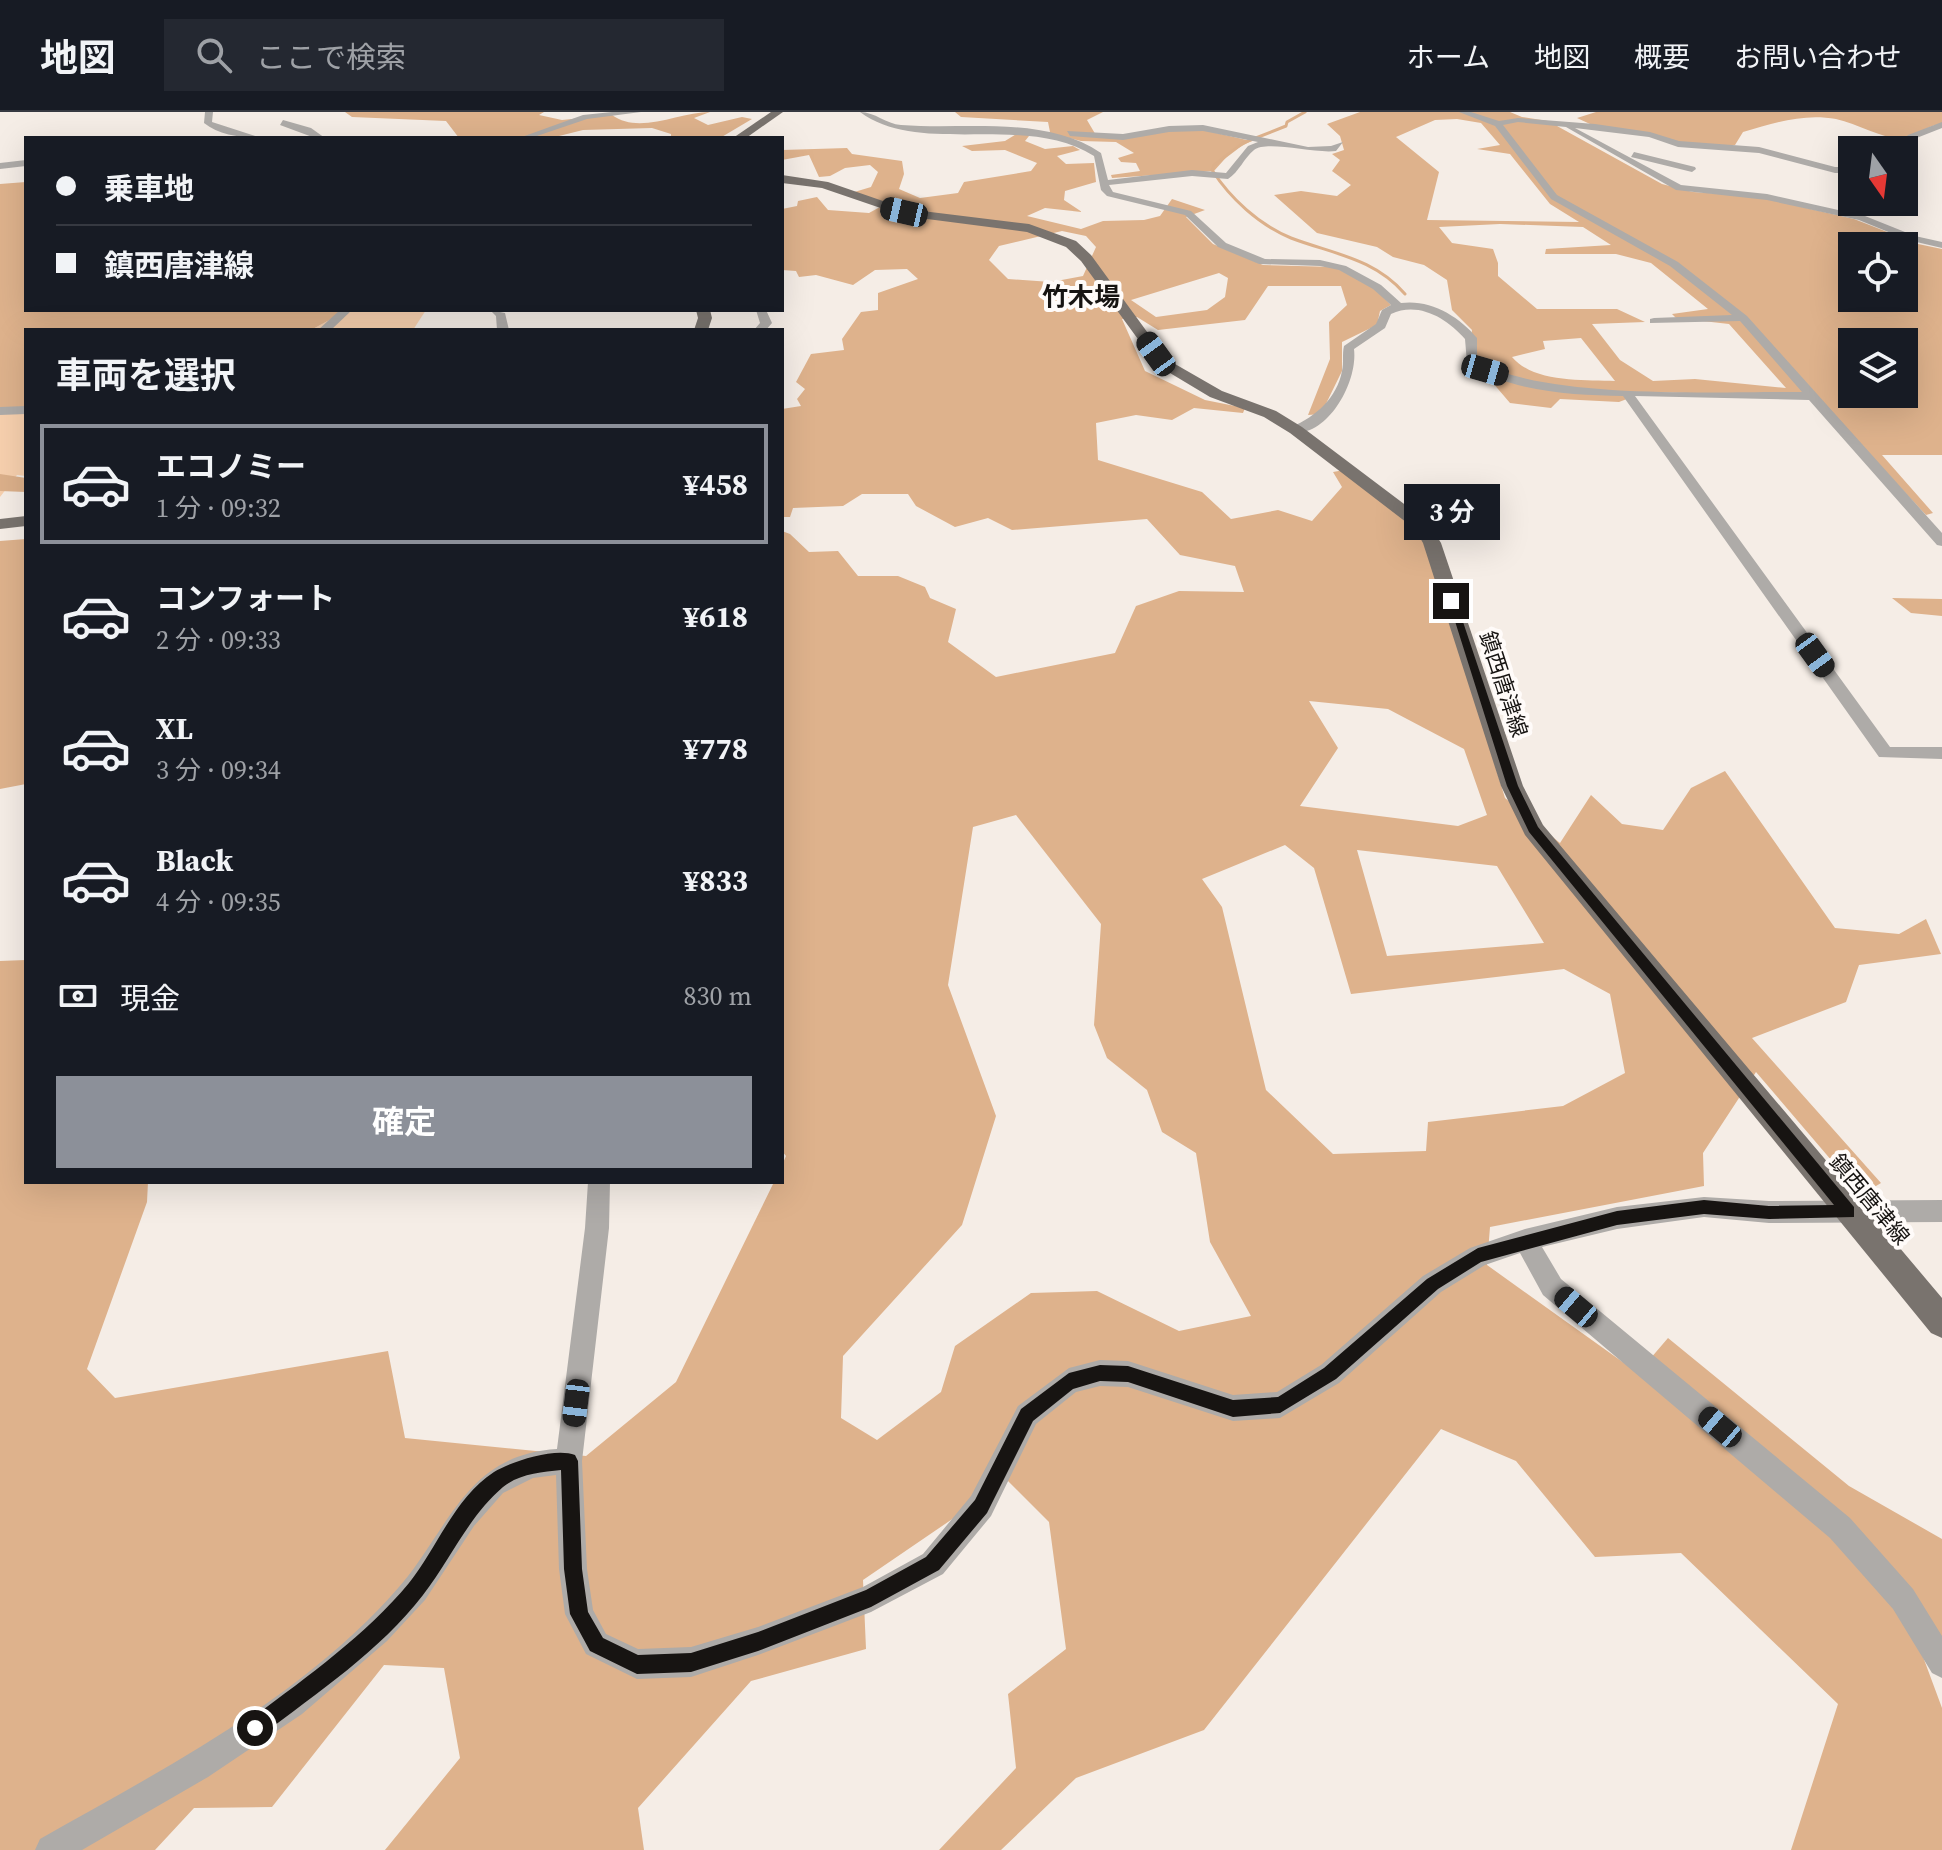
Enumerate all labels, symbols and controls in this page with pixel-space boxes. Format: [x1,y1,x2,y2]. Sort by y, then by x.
search box [164,19,724,91]
text: 地図 [40,32,116,84]
icon: search [192,33,236,77]
text: ここで検索 [256,37,406,78]
text: ホーム [1407,38,1490,76]
text: 地図 [1534,38,1590,76]
text: 概要 [1634,38,1690,76]
text: お問い合わせ [1734,38,1902,76]
north arrow [1838,136,1918,216]
map controls [1838,136,1918,408]
text: 乗車地 [104,168,194,209]
car [878,195,930,229]
button: locate [1838,232,1918,312]
text: 鎮西唐津線 [104,245,254,286]
district label: 竹木場 [1042,279,1120,315]
car [1132,328,1180,380]
button: layers [1838,328,1918,408]
text: 車両を選択 [56,351,236,400]
car [1459,352,1511,388]
text: エコノミー [156,446,306,487]
icon: car [60,448,132,520]
text: ¥458 [683,464,748,505]
callout: 3 分 [1403,485,1499,541]
text: 1 分 · 09:32 [156,490,281,526]
text: 3 分 [1429,494,1475,530]
text: コンフォート [156,578,335,619]
icon: car [60,580,132,652]
route end [1433,583,1469,619]
text: ¥618 [683,596,748,637]
text: 2 分 · 09:33 [156,622,281,658]
street label: 鎮西唐津線 [1473,627,1535,741]
car [1791,629,1839,681]
text: XL [156,708,193,749]
icon: car [60,712,132,784]
text: ¥778 [683,728,748,769]
text: 3 分 · 09:34 [156,752,281,788]
text: Black [156,840,233,881]
icon: car [60,844,132,916]
text: ¥833 [683,860,748,901]
text: 4 分 · 09:35 [156,884,281,920]
icon: cash [56,974,100,1018]
text: 現金 [120,978,180,1019]
text: 830 m [684,978,752,1014]
button: 確定 [56,1076,752,1168]
street label: 鎮西唐津線 [1823,1147,1917,1251]
car [1550,1282,1602,1332]
car [561,1378,591,1428]
car [1694,1402,1746,1452]
route start [237,1710,273,1746]

